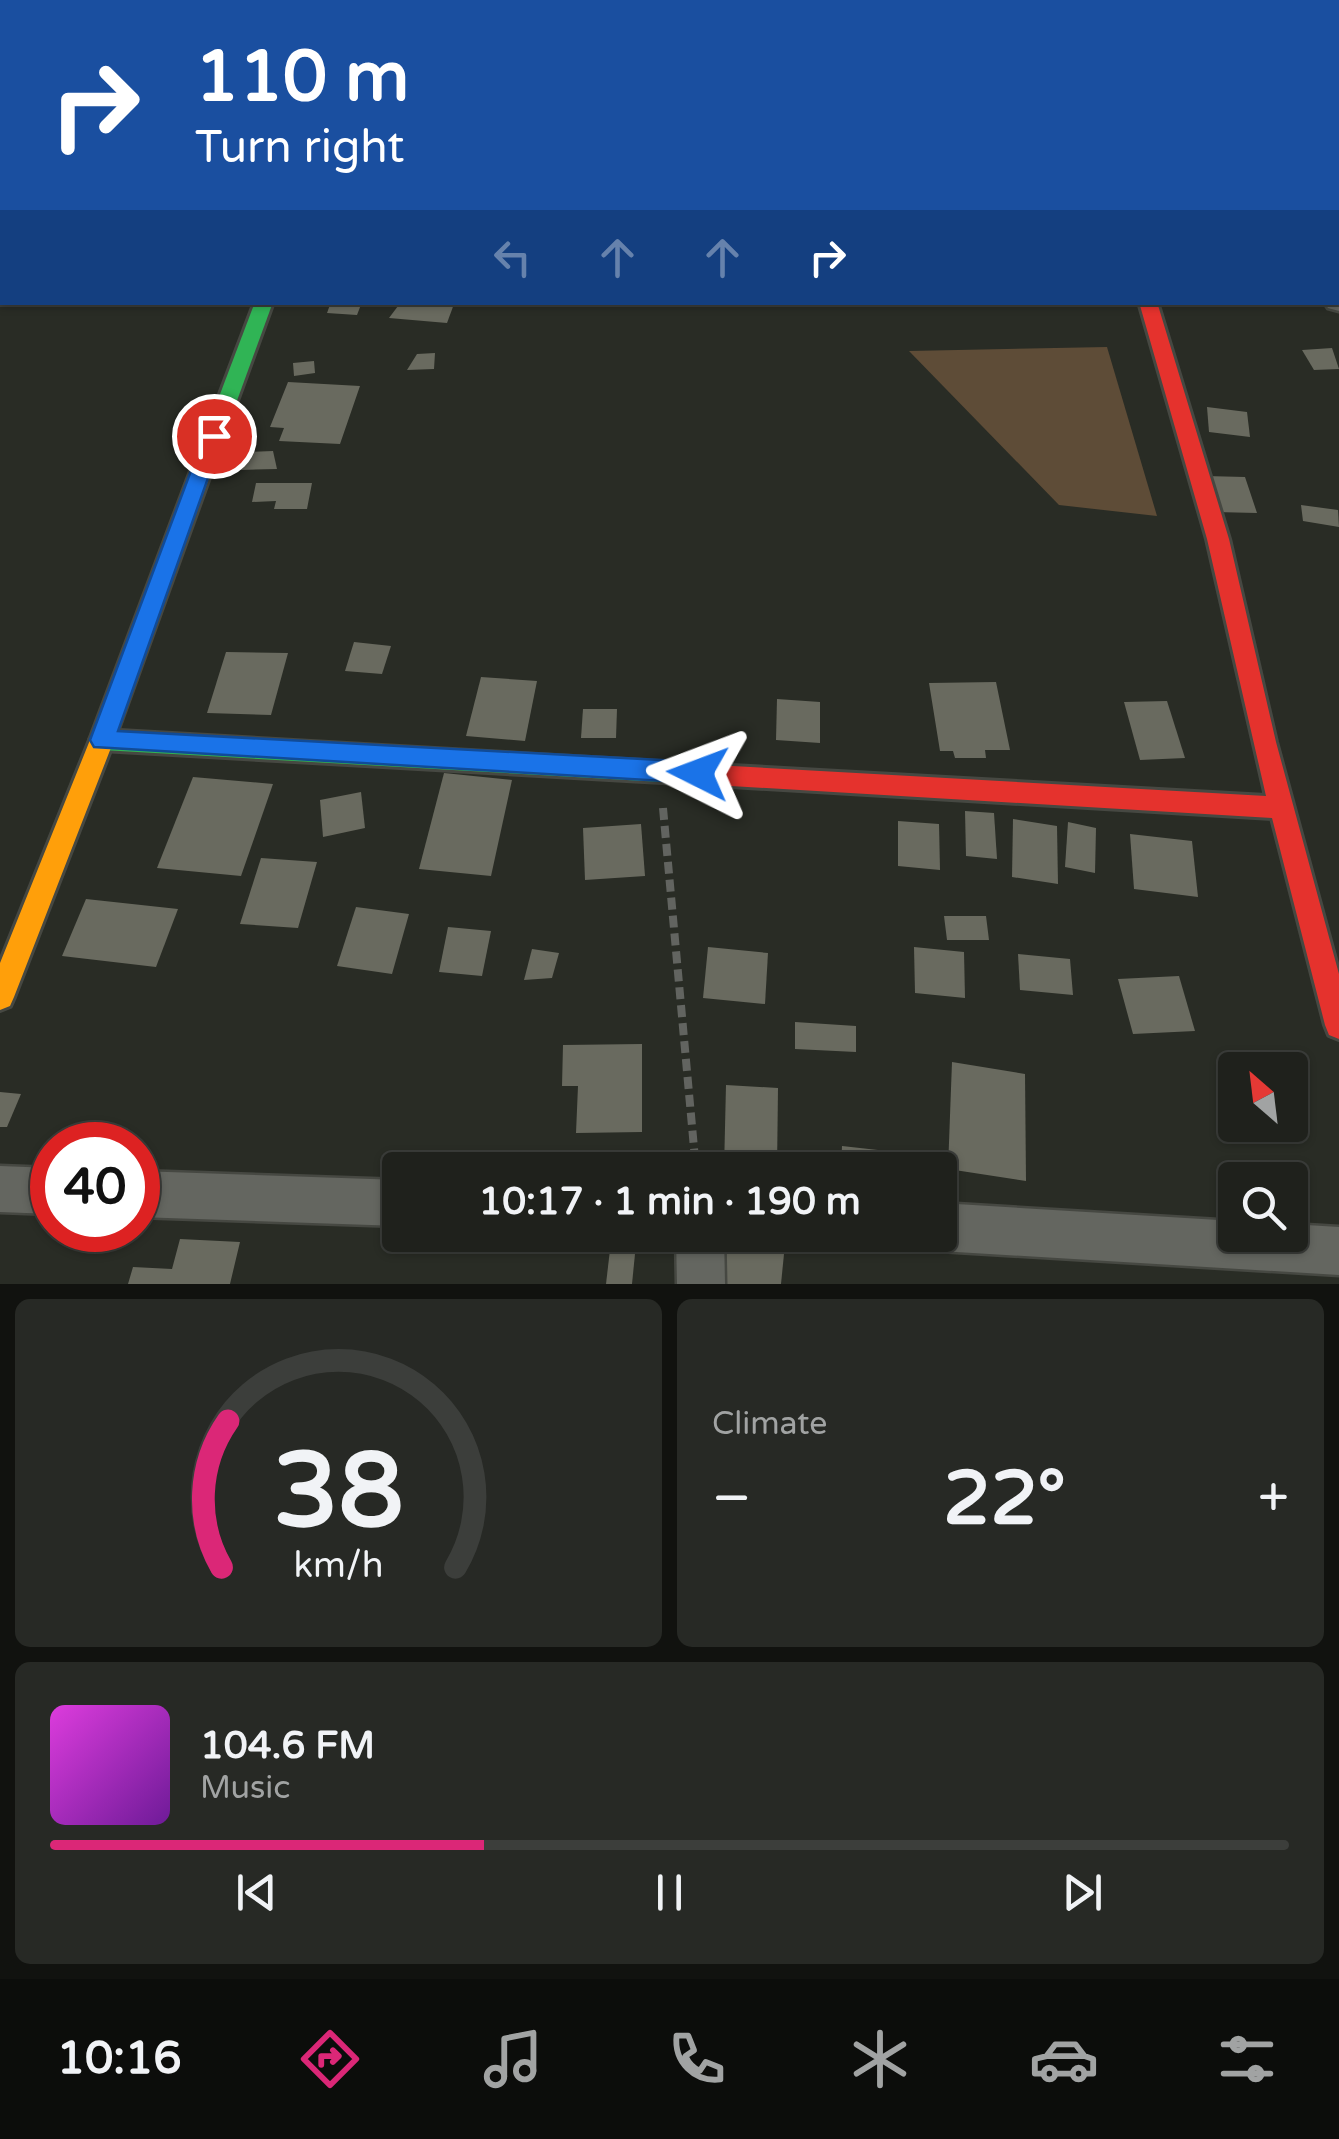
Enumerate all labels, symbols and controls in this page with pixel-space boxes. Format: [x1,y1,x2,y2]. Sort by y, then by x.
text: 110 m [195,36,409,120]
icon: right [30,40,160,170]
text: Turn right [195,121,404,175]
icon: left [485,230,540,285]
icon: ahead [590,230,645,285]
icon: ahead [695,230,750,285]
icon: right [800,230,855,285]
pin [172,394,257,479]
icon: arrive [187,409,242,464]
position arrow [646,721,750,825]
north arrow [1218,1052,1308,1142]
map controls [1218,1052,1308,1252]
speed limit sign: 40 [30,1122,160,1252]
button: search [1218,1162,1308,1252]
text: 10:17 · 1 min · 190 m [478,1179,861,1225]
text: Climate [712,1405,827,1443]
text: 38 [273,1430,404,1555]
text: 22° [943,1454,1066,1544]
text: − [712,1466,751,1532]
text: + [1258,1466,1289,1532]
text: km/h [294,1544,383,1587]
text: 104.6 FM [200,1723,375,1769]
text: Music [200,1769,290,1807]
icon: previous [229,1865,284,1920]
icon: pause [642,1865,697,1920]
icon: next [1055,1865,1110,1920]
icon: directions [295,2024,365,2094]
icon: music [478,2024,548,2094]
icon: phone [662,2024,732,2094]
icon: climate [845,2024,915,2094]
icon: car [1029,2024,1099,2094]
icon: filters [1212,2024,1282,2094]
text: 10:16 [57,2032,181,2086]

